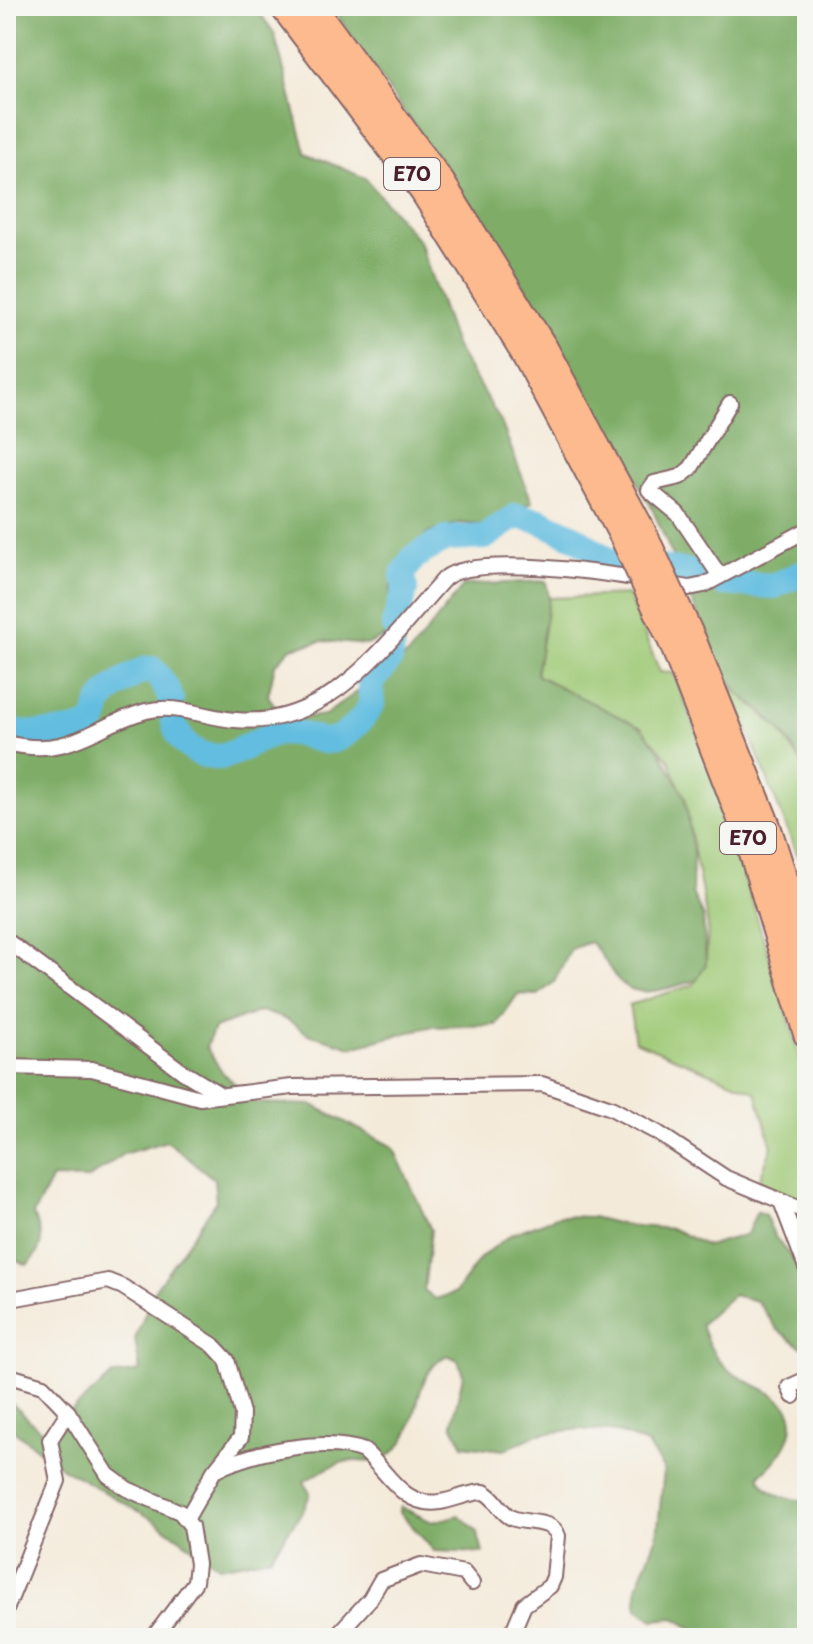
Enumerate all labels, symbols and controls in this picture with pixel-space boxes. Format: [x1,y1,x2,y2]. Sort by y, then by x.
road number: E70 [384,158,440,190]
road number: E70 [720,822,776,854]

